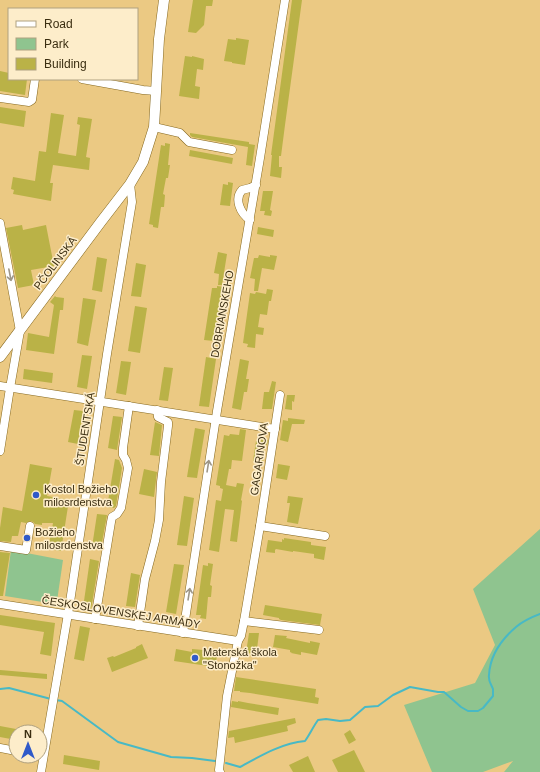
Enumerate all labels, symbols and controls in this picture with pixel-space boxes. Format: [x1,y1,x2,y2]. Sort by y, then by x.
legend [8,8,138,80]
text: Road [44,17,73,31]
text: Park [44,37,70,51]
text: Building [44,57,87,71]
street label: PČOLINSKÁ [31,234,79,292]
one-way arrow [6,268,14,281]
street label: DOBRIANSKEHO [208,269,236,359]
street label: ŠTUDENTSKÁ [73,391,97,466]
street label: GAGARINOVA [248,421,270,496]
one-way arrow [205,460,213,473]
place label: Kostol Božieho milosrdenstva [44,483,117,508]
marker: Kostol Božieho milosrdenstva [31,490,41,500]
place label: Božieho milosrdenstva [35,526,104,551]
marker: Božieho milosrdenstva [22,533,32,543]
one-way arrow [185,588,193,601]
street label: ČESKOSLOVENSKEJ ARMÁDY [41,594,202,631]
place label: Materská škola "Stonožka" [203,646,278,671]
marker: Materská škola "Stonožka" [190,653,200,663]
north arrow [8,724,48,764]
text: N [24,728,32,740]

